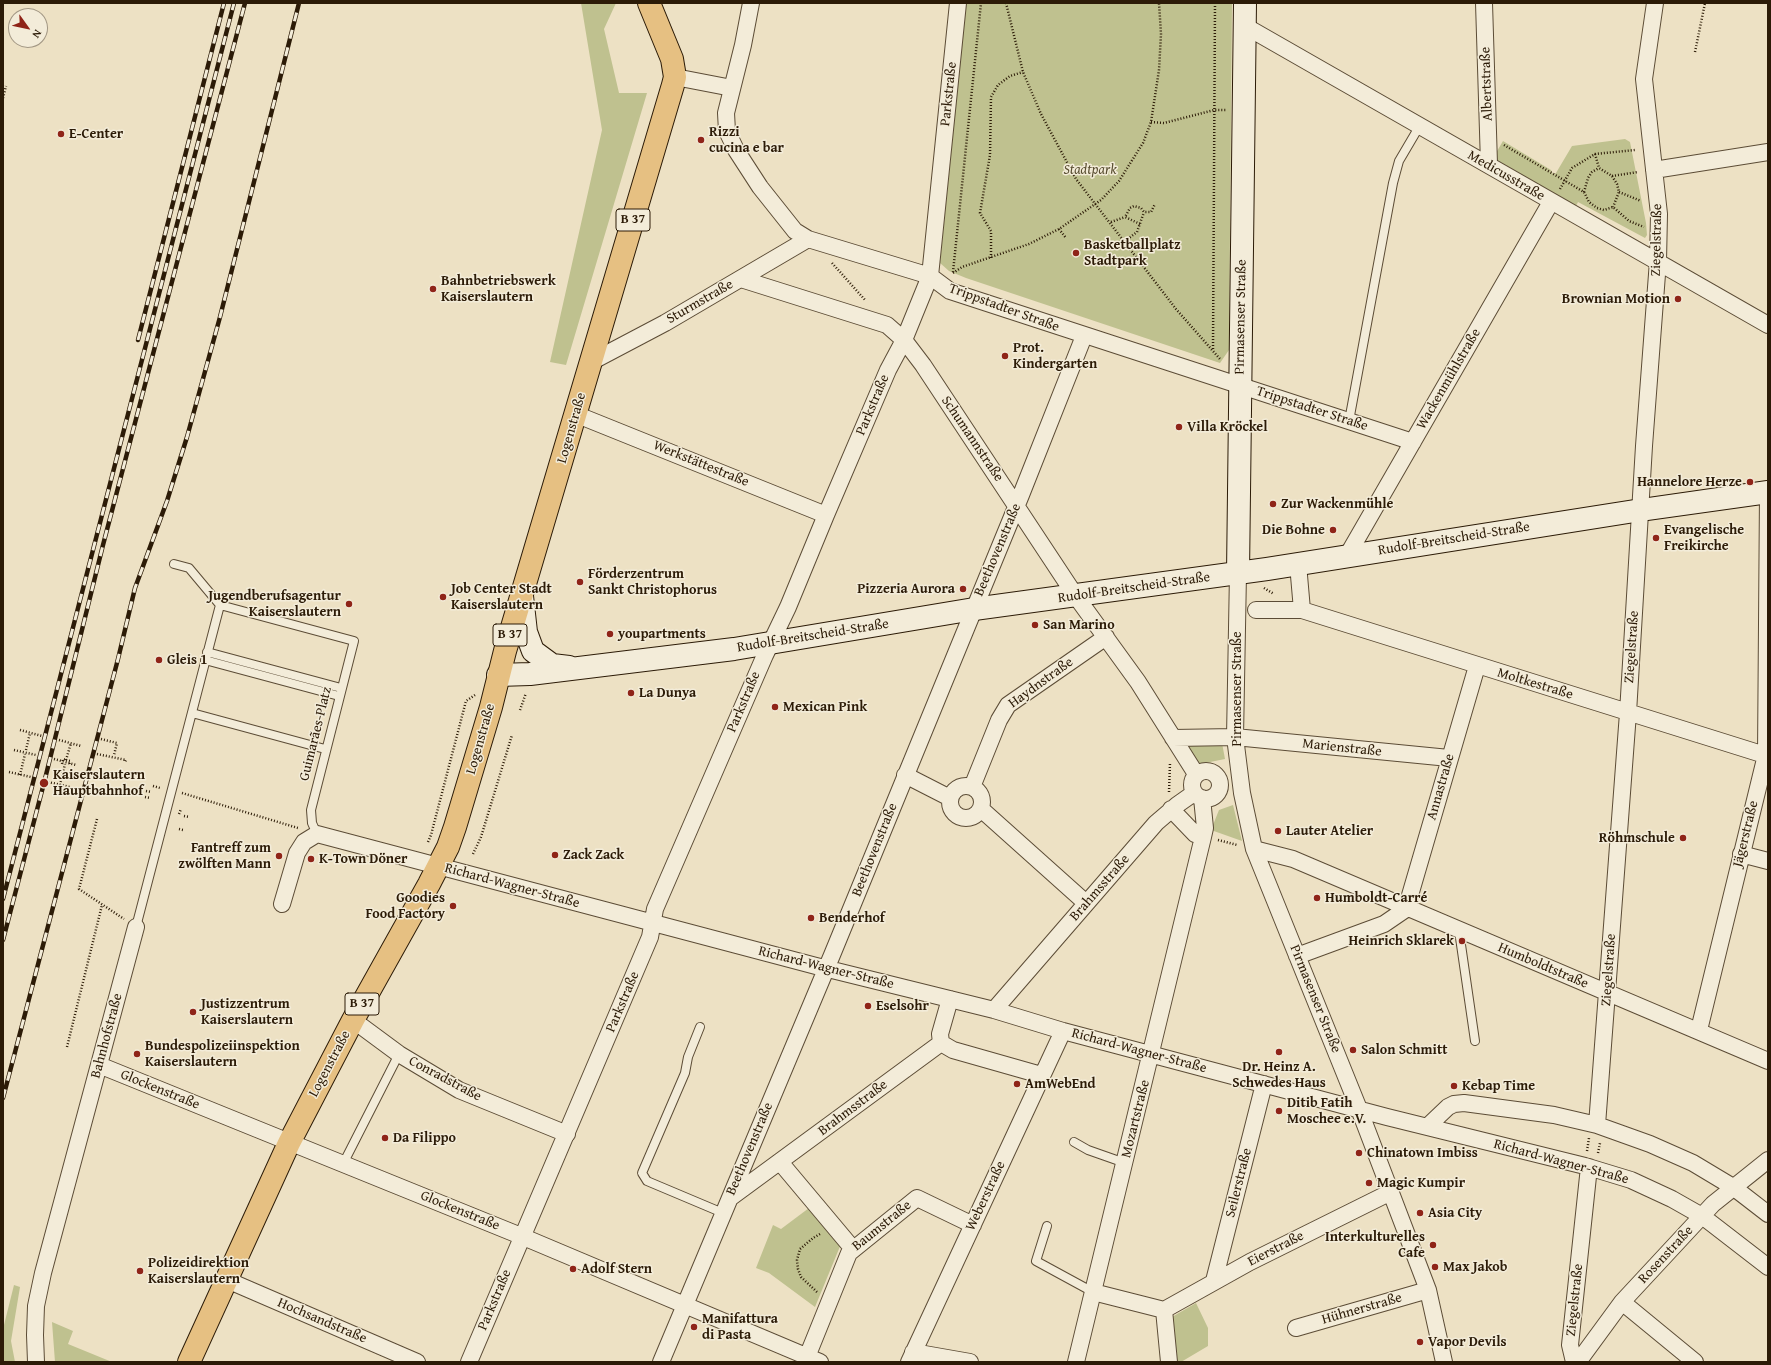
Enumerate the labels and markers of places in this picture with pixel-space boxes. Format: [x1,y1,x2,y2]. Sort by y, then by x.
place label: Rizzi cucina e bar [709,124,784,156]
place label: E-Center [69,126,123,142]
marker: E-Center [56,129,66,139]
marker: Rizzi cucina e bar [696,135,706,145]
place label: Basketballplatz Stadtpark [1084,237,1181,270]
marker: Basketballplatz Stadtpark [1071,248,1081,258]
place label: Bahnbetriebswerk Kaiserslautern [441,273,556,306]
marker: Bahnbetriebswerk Kaiserslautern [428,284,438,294]
place label: Brownian Motion [1562,291,1670,307]
marker: Brownian Motion [1673,294,1683,304]
place label: Prot. Kindergarten [1013,340,1097,372]
marker: Prot. Kindergarten [1000,351,1010,361]
place label: Villa Kröckel [1187,419,1268,435]
marker: Villa Kröckel [1174,422,1184,432]
place label: Hannelore Herze [1637,474,1742,490]
marker: Hannelore Herze [1745,477,1755,487]
place label: Zur Wackenmühle [1281,496,1393,512]
marker: Zur Wackenmühle [1268,499,1278,509]
place label: Die Bohne [1262,522,1325,538]
place label: Evangelische Freikirche [1664,522,1744,554]
marker: Die Bohne [1328,525,1338,535]
marker: Evangelische Freikirche [1651,533,1661,543]
place label: Förderzentrum Sankt Christophorus [588,566,717,598]
marker: Förderzentrum Sankt Christophorus [575,577,585,587]
place label: Job Center Stadt Kaiserslautern [451,581,552,614]
place label: Pizzeria Aurora [857,581,955,597]
marker: Pizzeria Aurora [958,584,968,594]
place label: Jugendberufsagentur Kaiserslautern [208,588,341,620]
marker: Job Center Stadt Kaiserslautern [438,592,448,602]
marker: Jugendberufsagentur Kaiserslautern [344,599,354,609]
place label: San Marino [1043,617,1115,633]
marker: San Marino [1030,620,1040,630]
place label: youpartments [618,626,706,642]
marker: youpartments [605,629,615,639]
place label: Gleis 1 [167,652,207,668]
marker: Gleis 1 [154,655,164,665]
place label: La Dunya [639,685,696,701]
marker: La Dunya [626,688,636,698]
place label: Mexican Pink [783,699,867,715]
marker: Mexican Pink [770,702,780,712]
place label: Kaiserslautern Hauptbahnhof [53,767,145,800]
marker: Kaiserslautern Hauptbahnhof [38,777,50,789]
place label: Lauter Atelier [1286,823,1373,839]
marker: Lauter Atelier [1273,826,1283,836]
place label: Röhmschule [1599,830,1675,846]
marker: Röhmschule [1678,833,1688,843]
place label: Fantreff zum zwölften Mann [178,840,271,872]
place label: Zack Zack [563,847,624,863]
marker: Zack Zack [550,850,560,860]
marker: Fantreff zum zwölften Mann [274,851,284,861]
place label: K-Town Döner [319,851,407,867]
marker: K-Town Döner [306,854,316,864]
place label: Goodies Food Factory [366,890,445,922]
place label: Humboldt-Carré [1325,890,1427,906]
marker: Humboldt-Carré [1312,893,1322,903]
marker: Goodies Food Factory [448,901,458,911]
place label: Benderhof [819,910,885,926]
marker: Benderhof [806,913,816,923]
place label: Heinrich Sklarek [1349,933,1454,949]
marker: Heinrich Sklarek [1457,936,1467,946]
place label: Justizzentrum Kaiserslautern [201,996,293,1028]
place label: Eselsohr [876,998,929,1014]
marker: Eselsohr [863,1001,873,1011]
marker: Justizzentrum Kaiserslautern [188,1007,198,1017]
place label: Bundespolizeiinspektion Kaiserslautern [145,1038,300,1070]
place label: Salon Schmitt [1361,1042,1447,1058]
marker: Salon Schmitt [1348,1045,1358,1055]
marker: Dr. Heinz A. Schwedes Haus [1274,1047,1284,1057]
marker: Bundespolizeiinspektion Kaiserslautern [132,1049,142,1059]
place label: Dr. Heinz A. Schwedes Haus [1232,1059,1326,1092]
place label: AmWebEnd [1025,1076,1096,1092]
place label: Kebap Time [1462,1078,1535,1094]
marker: AmWebEnd [1012,1079,1022,1089]
marker: Kebap Time [1449,1081,1459,1091]
place label: Ditib Fatih Moschee e.V. [1287,1095,1366,1128]
marker: Ditib Fatih Moschee e.V. [1274,1106,1284,1116]
place label: Da Filippo [393,1130,456,1146]
marker: Da Filippo [380,1133,390,1143]
place label: Chinatown Imbiss [1367,1145,1478,1161]
marker: Chinatown Imbiss [1354,1148,1364,1158]
place label: Magic Kumpir [1377,1175,1465,1191]
marker: Magic Kumpir [1364,1178,1374,1188]
place label: Asia City [1428,1205,1482,1221]
marker: Asia City [1415,1208,1425,1218]
place label: Interkulturelles Cafe [1325,1229,1425,1262]
marker: Interkulturelles Cafe [1428,1240,1438,1250]
place label: Polizeidirektion Kaiserslautern [148,1255,249,1288]
place label: Max Jakob [1443,1259,1507,1275]
place label: Adolf Stern [581,1261,652,1277]
marker: Max Jakob [1430,1262,1440,1272]
marker: Adolf Stern [568,1264,578,1274]
marker: Polizeidirektion Kaiserslautern [135,1266,145,1276]
place label: Manifattura di Pasta [702,1311,778,1344]
marker: Manifattura di Pasta [689,1322,699,1332]
place label: Vapor Devils [1428,1334,1507,1350]
marker: Vapor Devils [1415,1337,1425,1347]

